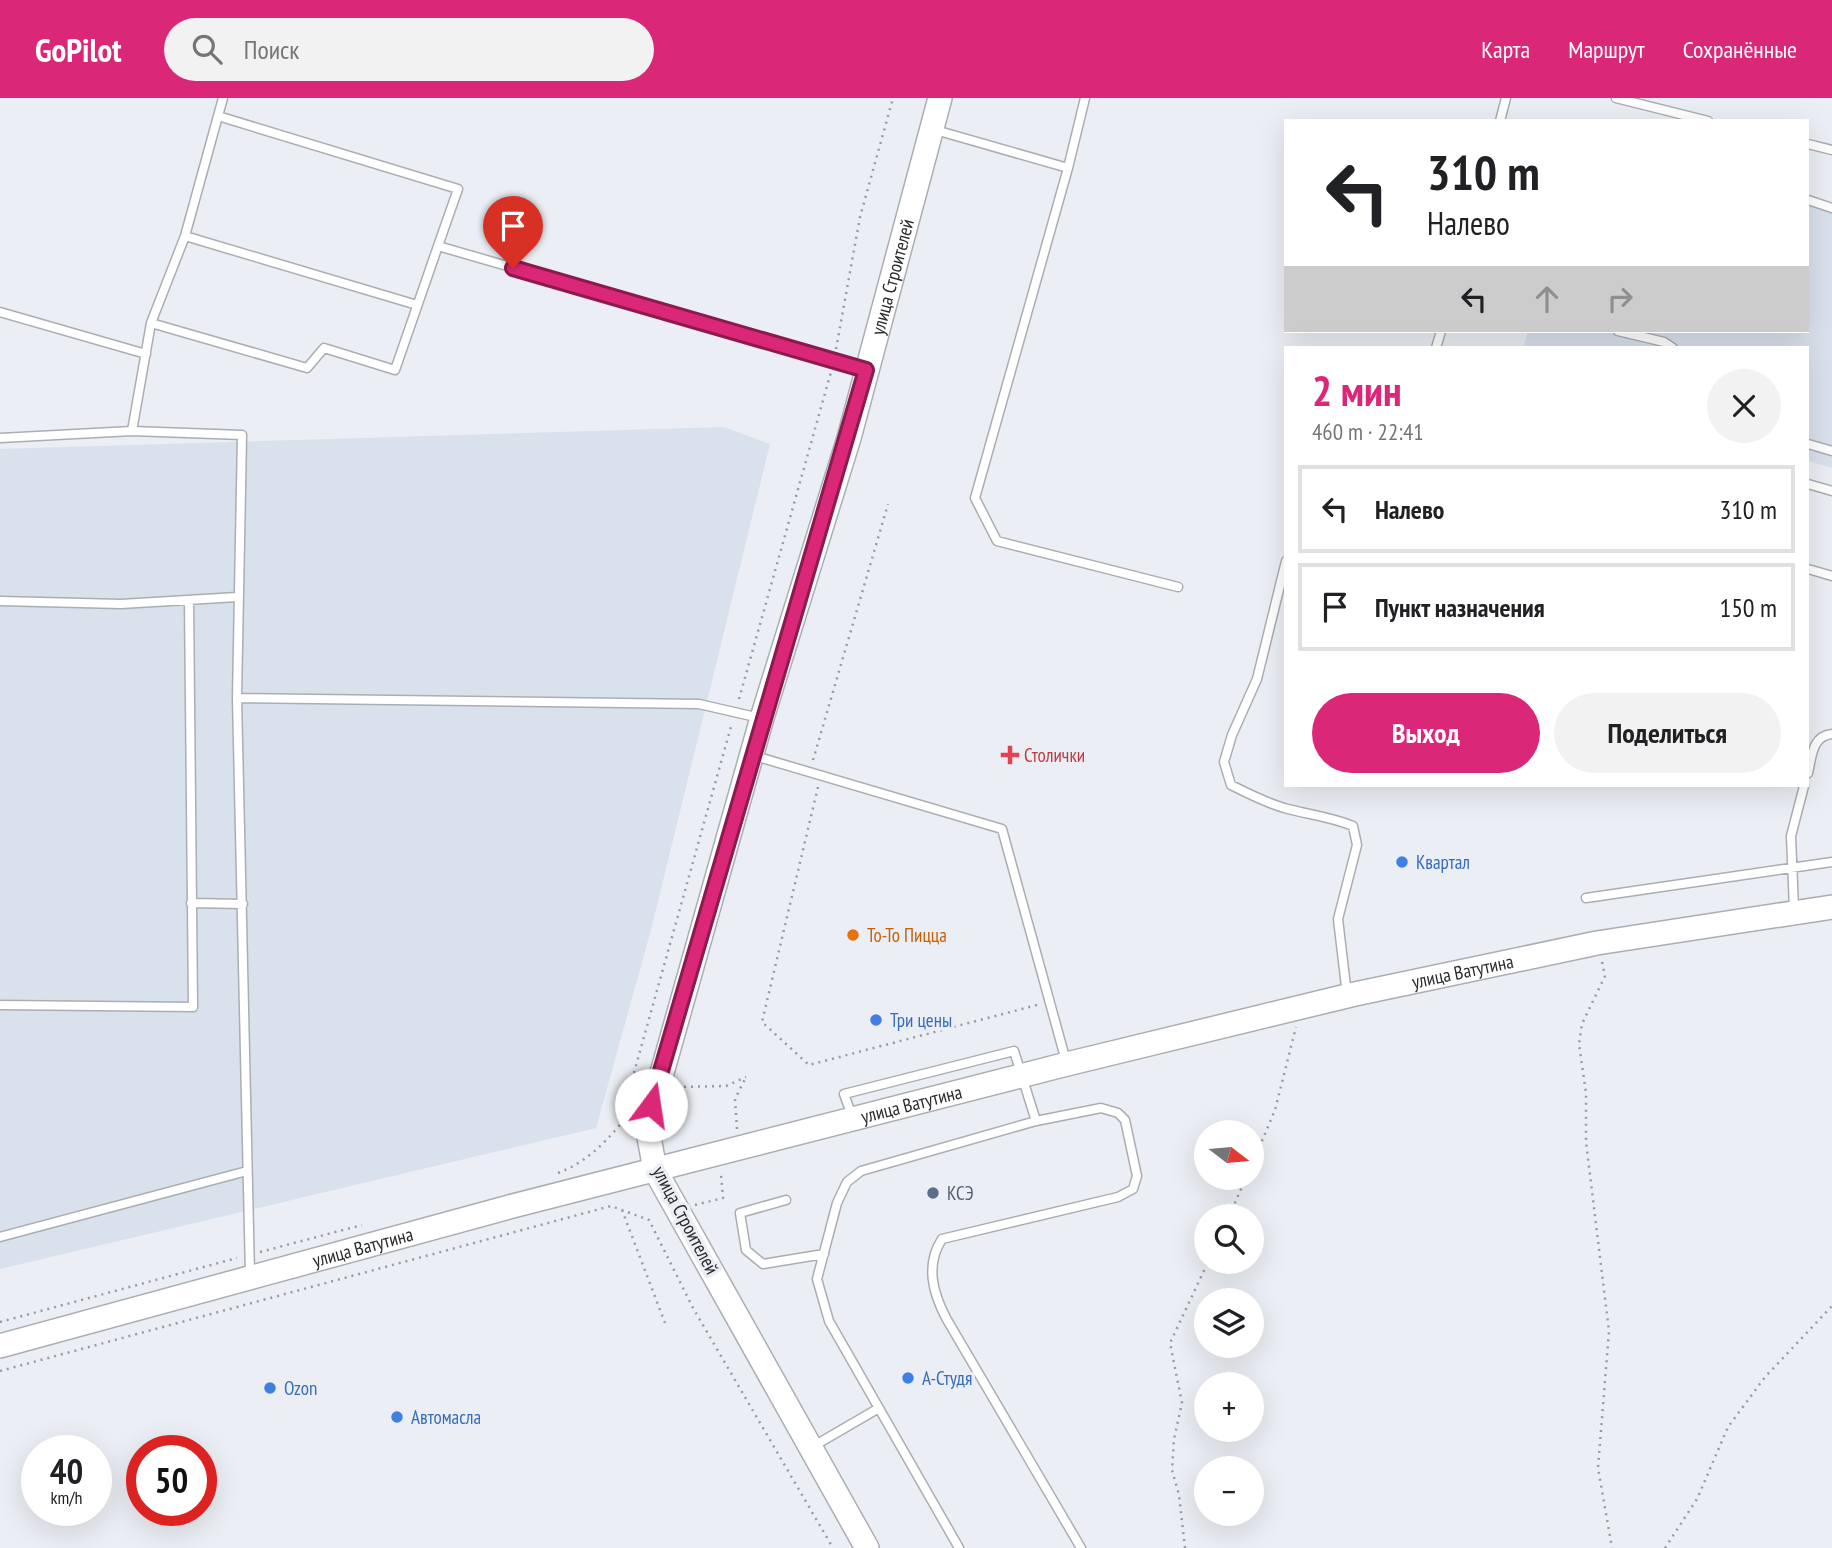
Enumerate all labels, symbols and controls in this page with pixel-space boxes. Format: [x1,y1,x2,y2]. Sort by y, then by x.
search box [164,18,654,81]
text: GoPilot [35,28,122,71]
icon: search [188,30,226,68]
text: Поиск [244,33,299,66]
text: Карта [1481,34,1530,65]
text: Маршрут [1568,34,1645,65]
text: Сохранённые [1683,34,1797,65]
text: 310 m [1427,140,1540,204]
icon: left [1312,147,1403,238]
pin [483,196,543,268]
text: Налево [1427,202,1510,244]
icon: arrive [494,207,532,245]
street label: улица Строителей [865,216,919,337]
icon: left [1455,280,1493,318]
icon: ahead [1528,280,1566,318]
icon: right [1601,280,1639,318]
text: 2 мин [1312,363,1402,418]
button: close [1707,369,1781,443]
text: 460 m · 22:41 [1312,417,1424,446]
icon: left [1316,490,1354,528]
text: Налево [1375,493,1444,526]
text: 310 m [1719,493,1777,526]
icon: arrive [1316,588,1354,626]
text: Пункт назначения [1375,591,1545,624]
text: 150 m [1719,591,1777,624]
button: Выход [1312,693,1540,773]
button: Поделиться [1554,693,1781,773]
place label: Столички [1024,743,1085,767]
marker: Столички [1002,747,1018,763]
place label: Квартал [1416,850,1470,874]
marker: Квартал [1394,854,1410,870]
place label: То-То Пицца [867,923,947,947]
marker: То-То Пицца [845,927,861,943]
street label: улица Ватутина [1410,949,1516,994]
place label: Три цены [890,1008,952,1032]
marker: Три цены [868,1012,884,1028]
position arrow [614,1068,688,1142]
street label: улица Ватутина [858,1079,964,1128]
north arrow [1194,1120,1264,1190]
map controls [1194,1120,1264,1526]
street label: улица Строителей [647,1162,725,1278]
place label: КСЭ [947,1181,974,1205]
marker: КСЭ [925,1185,941,1201]
button: search [1194,1204,1264,1274]
street label: улица Ватутина [310,1222,416,1272]
button: layers [1194,1288,1264,1358]
place label: А-Студя [922,1366,972,1390]
marker: А-Студя [900,1370,916,1386]
button: + [1194,1372,1264,1442]
place label: Ozon [284,1376,317,1400]
marker: Ozon [262,1380,278,1396]
place label: Автомасла [411,1405,481,1429]
marker: Автомасла [389,1409,405,1425]
speed limit sign: 50 [126,1435,217,1526]
text: 40 [50,1448,83,1494]
button: − [1194,1456,1264,1526]
text: km/h [51,1486,82,1509]

